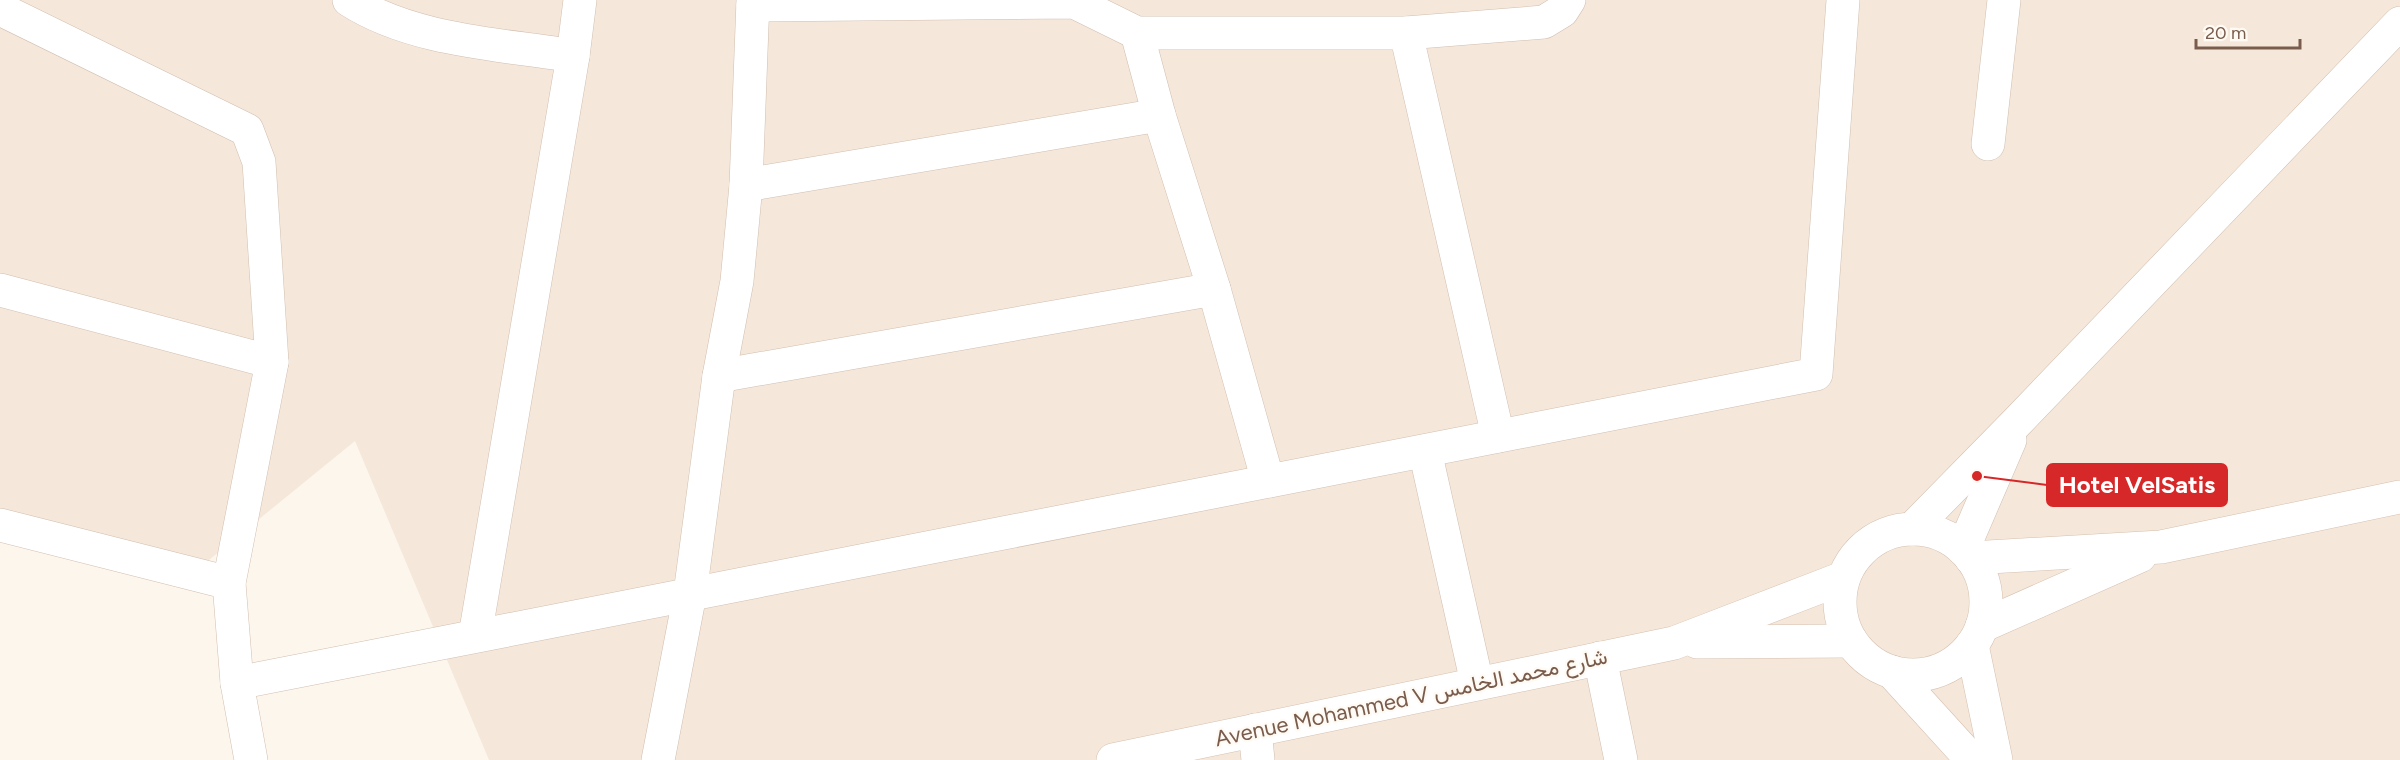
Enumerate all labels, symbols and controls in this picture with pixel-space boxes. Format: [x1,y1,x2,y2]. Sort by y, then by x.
scale bar [2196,12,2300,50]
text: 20 m [2205,22,2246,44]
callout: Hotel VelSatis [2047,464,2227,506]
text: Hotel VelSatis [2059,470,2215,499]
street label: Avenue Mohammed V شارع محمد الخامس [1212,643,1610,753]

